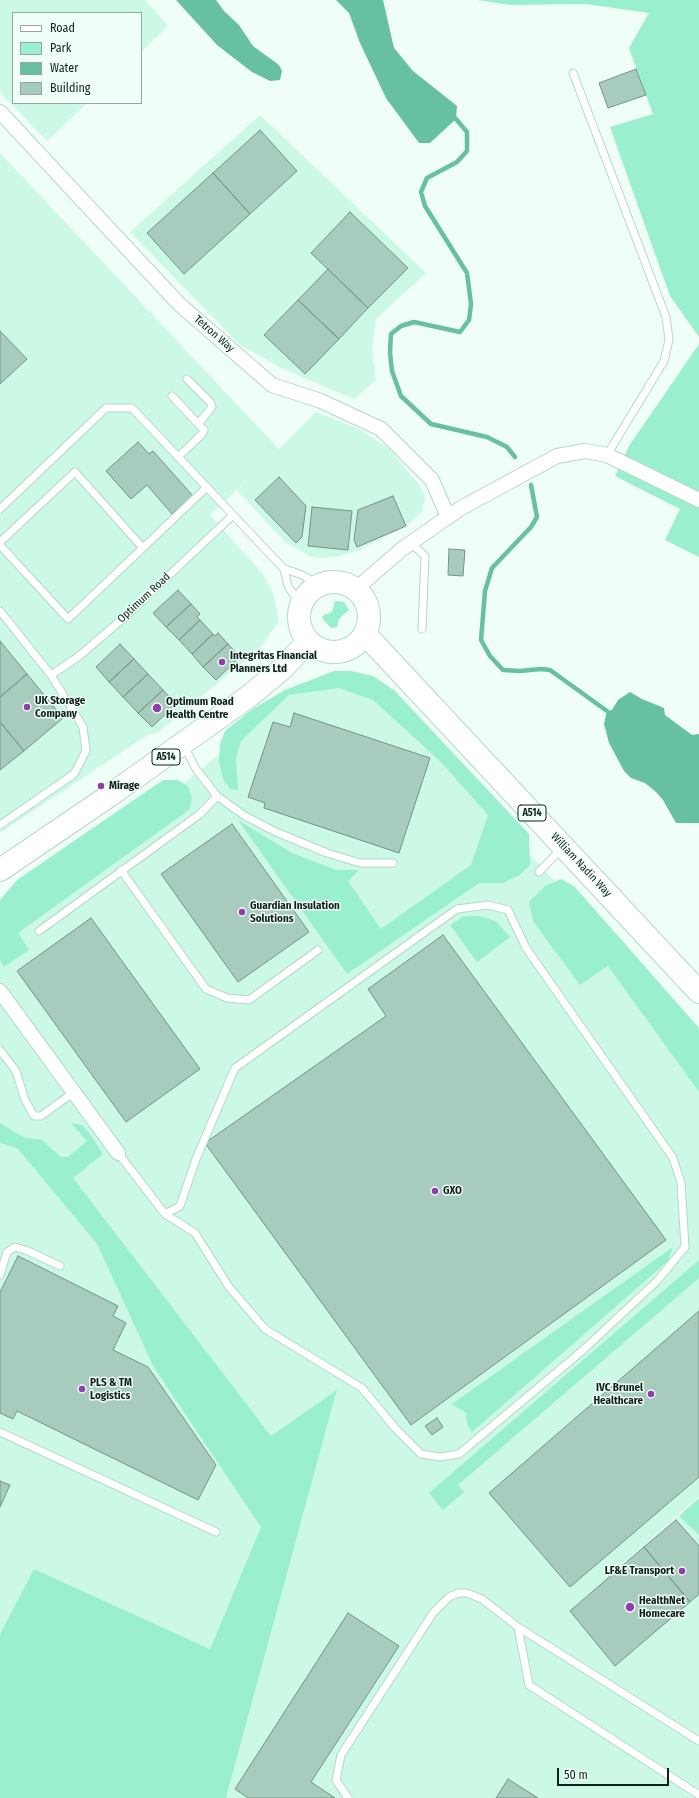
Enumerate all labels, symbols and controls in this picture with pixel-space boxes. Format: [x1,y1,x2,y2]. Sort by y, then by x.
legend [12,12,142,104]
text: Road [50,21,75,35]
text: Park [50,41,71,55]
text: Water [50,61,78,75]
text: Building [50,81,90,95]
street label: Tetron Way [191,313,237,355]
street label: Optimum Road [115,570,173,626]
place label: Integritas Financial Planners Ltd [230,649,317,675]
marker: Integritas Financial Planners Ltd [217,657,227,667]
place label: UK Storage Company [35,694,85,720]
place label: Optimum Road Health Centre [166,695,234,721]
marker: UK Storage Company [22,702,32,712]
marker: Optimum Road Health Centre [151,702,163,714]
road number: A514 [152,749,180,765]
place label: Mirage [109,779,140,793]
marker: Mirage [96,781,106,791]
road number: A514 [518,805,546,821]
street label: William Nadin Way [548,830,614,900]
place label: Guardian Insulation Solutions [250,899,340,925]
marker: Guardian Insulation Solutions [237,907,247,917]
place label: GXO [443,1184,462,1198]
marker: GXO [430,1186,440,1196]
place label: PLS & TM Logistics [90,1376,132,1402]
place label: IVC Brunel Healthcare [593,1381,643,1407]
marker: PLS & TM Logistics [77,1384,87,1394]
marker: IVC Brunel Healthcare [646,1389,656,1399]
place label: LF&E Transport [605,1564,674,1578]
marker: LF&E Transport [677,1566,687,1576]
place label: HealthNet Homecare [639,1594,685,1620]
marker: HealthNet Homecare [624,1601,636,1613]
scale bar [559,1760,671,1786]
text: 50 m [564,1768,588,1782]

